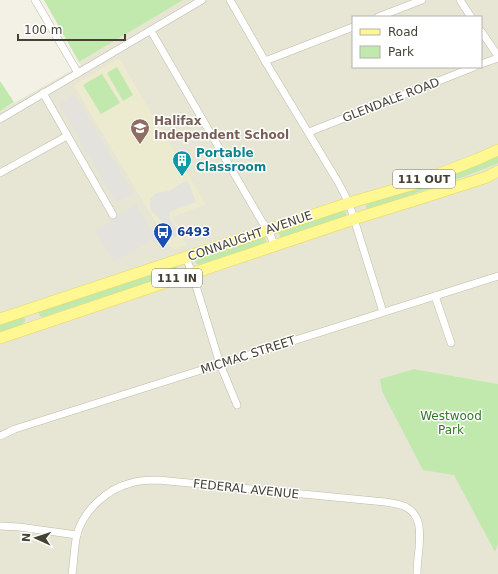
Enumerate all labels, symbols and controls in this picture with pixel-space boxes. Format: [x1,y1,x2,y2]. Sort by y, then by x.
scale bar [18,16,125,42]
legend [352,16,482,68]
text: 100 m [24,23,62,37]
text: Road [388,25,418,39]
text: Park [388,45,414,59]
street label: GLENDALE ROAD [340,75,442,125]
place label: Halifax Independent School [154,114,289,142]
school or university icon: Halifax Independent School [129,117,151,145]
place label: Portable Classroom [196,146,266,174]
building icon: Portable Classroom [171,149,193,177]
road number: 111 OUT [393,170,455,188]
street label: CONNAUGHT AVENUE [186,208,314,264]
bus stop icon: 6493 [152,221,174,249]
place label: 6493 [177,225,210,239]
road number: 111 IN [152,269,202,287]
street label: MICMAC STREET [199,333,298,377]
park label: Westwood Park [420,409,482,437]
street label: FEDERAL AVENUE [192,476,300,502]
north arrow [16,518,56,558]
text: N [20,533,33,542]

